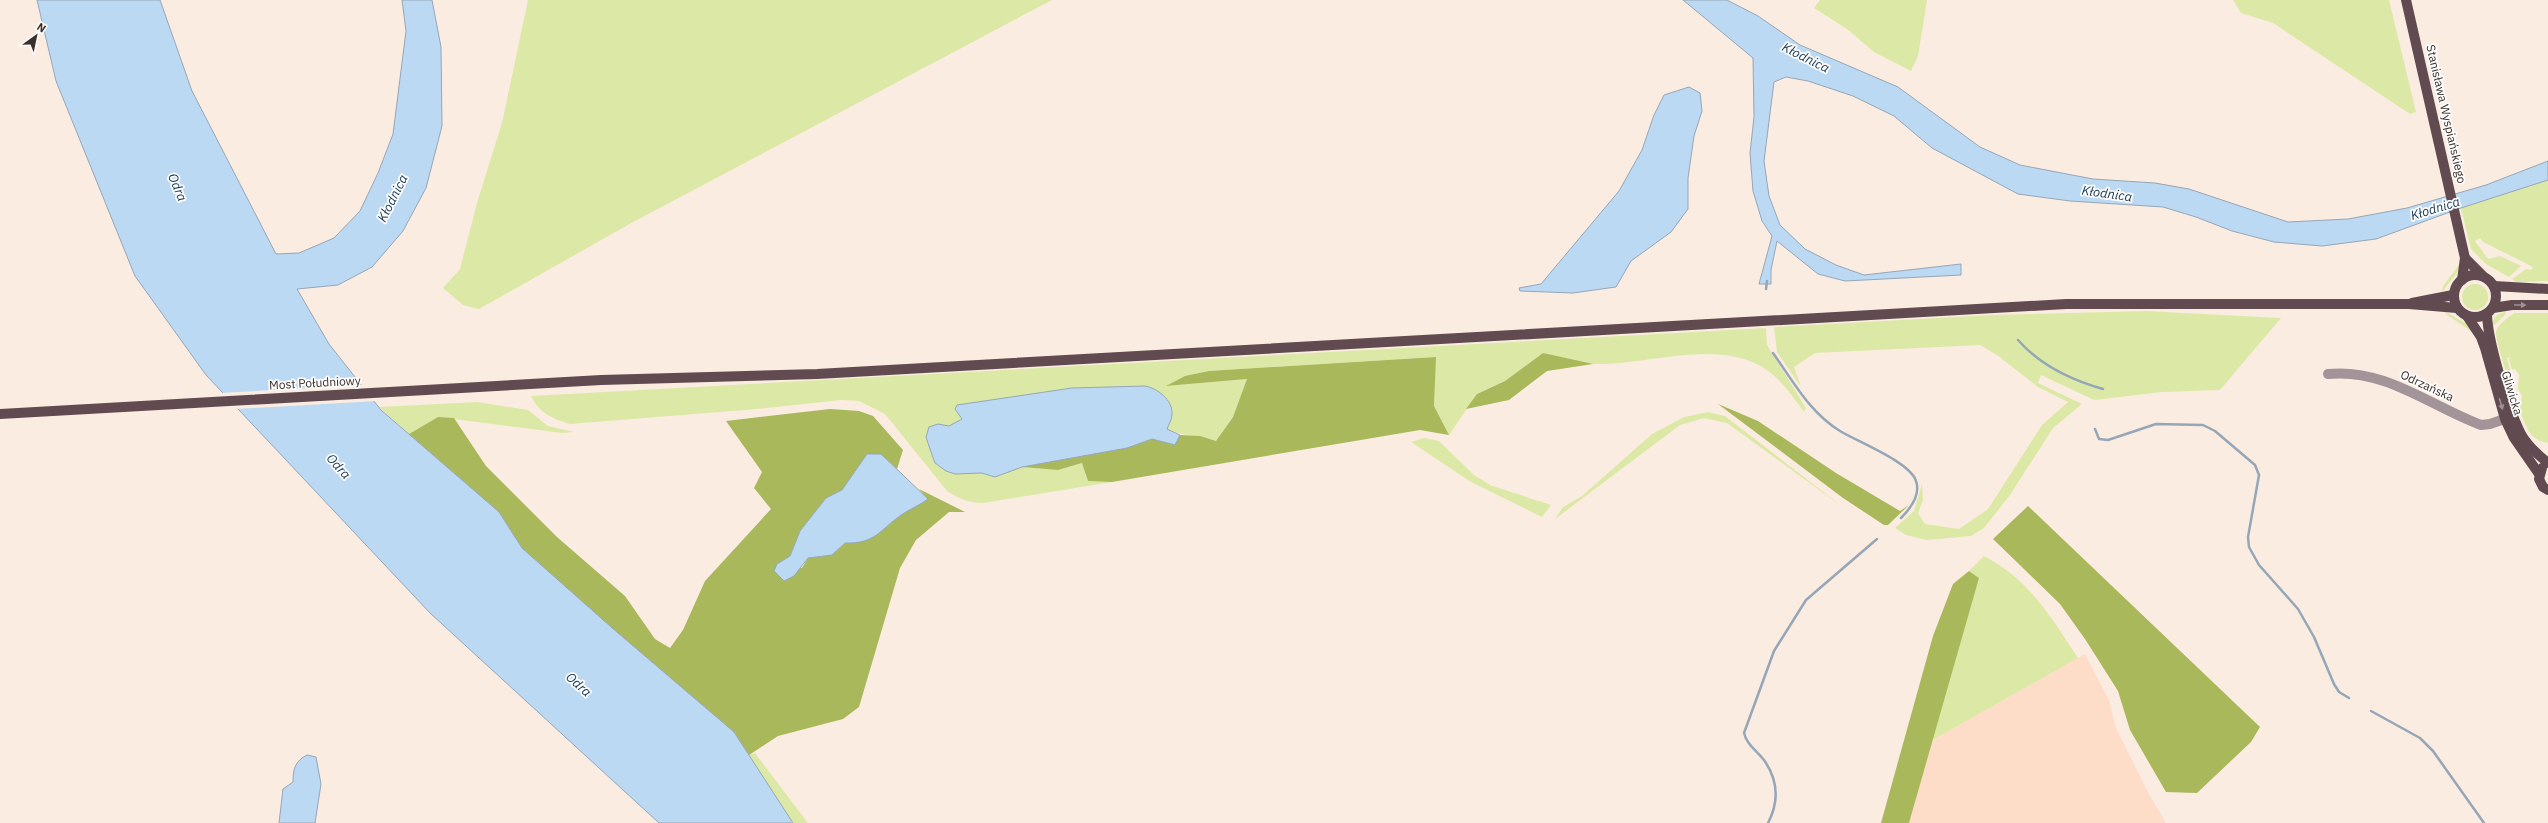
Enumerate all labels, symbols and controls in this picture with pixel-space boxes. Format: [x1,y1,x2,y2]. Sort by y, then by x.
north arrow [16,16,56,56]
text: N [34,20,49,36]
water label: Kłodnica [1779,38,1832,77]
street label: Stanisława Wyspiańskiego [2423,43,2470,185]
water label: Odra [164,171,191,204]
water label: Kłodnica [373,172,412,225]
water label: Kłodnica [2081,182,2133,205]
water label: Kłodnica [2408,193,2462,224]
one-way arrow [2514,302,2527,308]
street label: Odrzańska [2398,367,2457,405]
street label: Gliwicka [2499,369,2526,417]
street label: Most Południowy [269,373,361,392]
one-way arrow [2498,398,2504,410]
water label: Odra [323,450,355,483]
water label: Odra [562,668,595,700]

